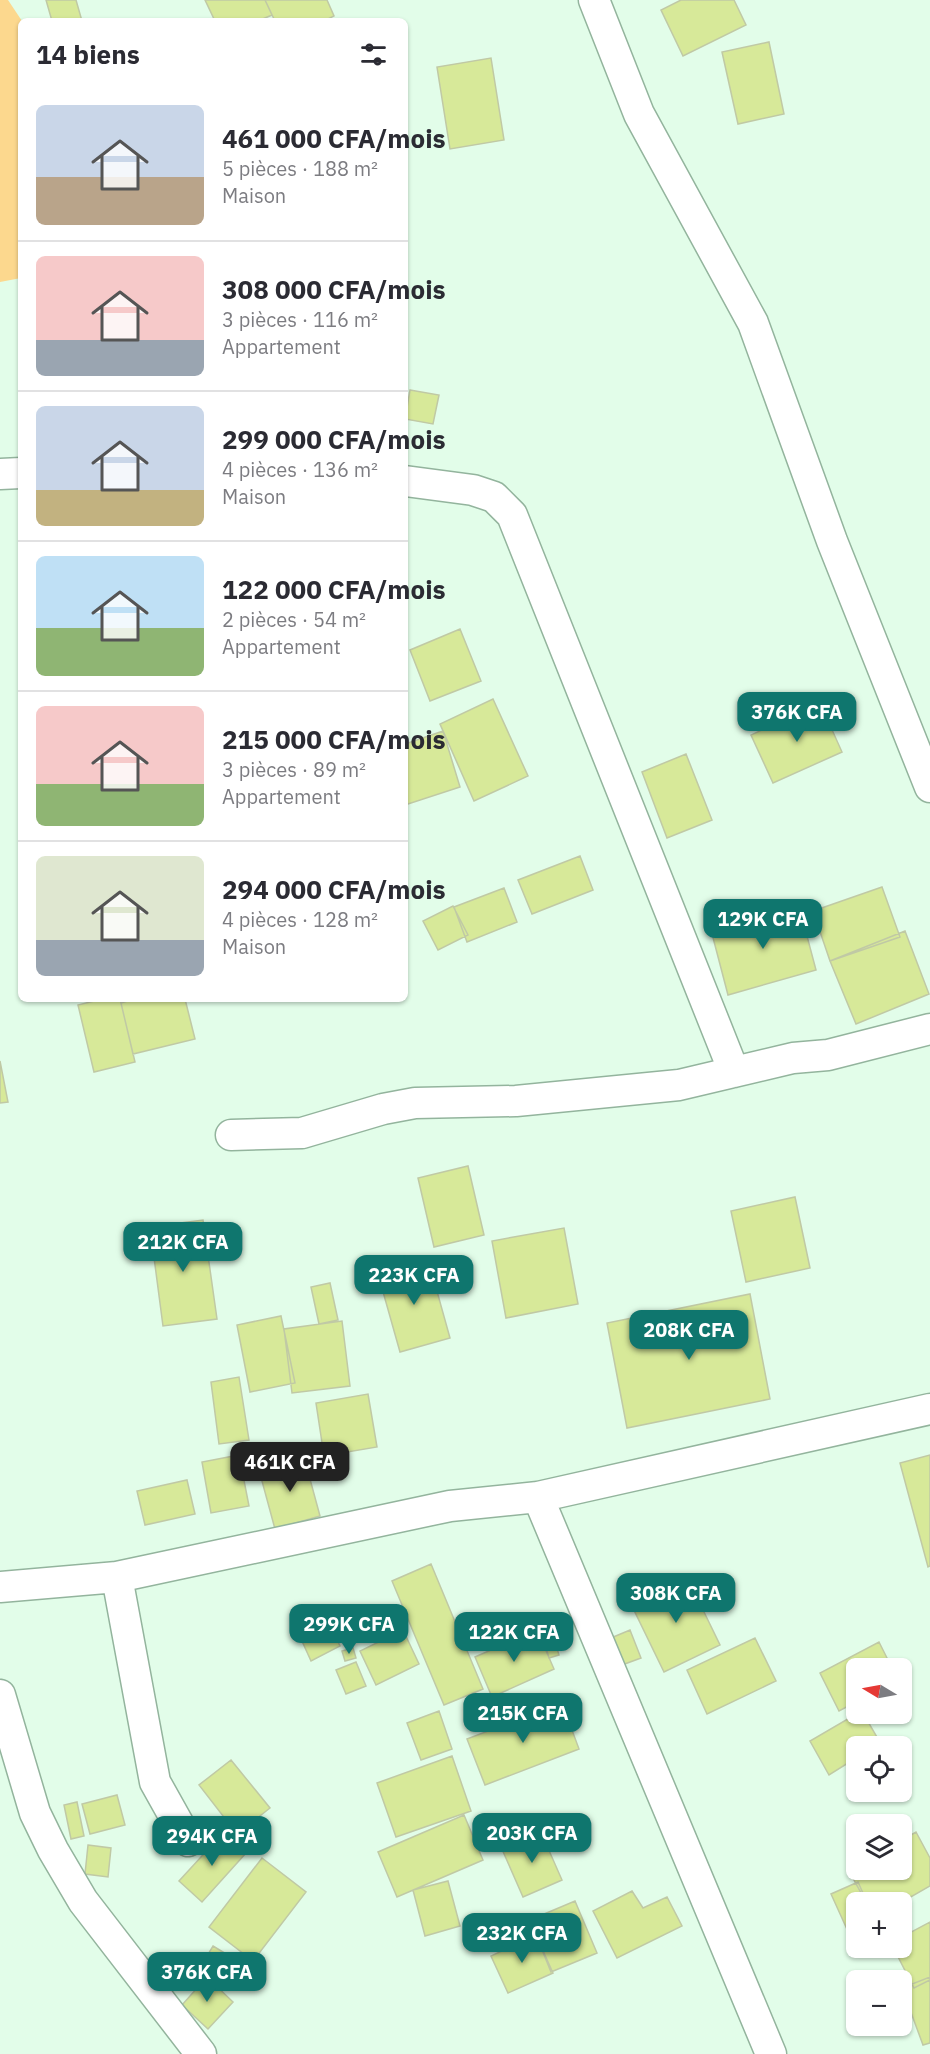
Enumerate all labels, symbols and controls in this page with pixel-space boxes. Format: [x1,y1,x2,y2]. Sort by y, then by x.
text: 14 biens [36,37,140,71]
icon: filters [357,38,390,71]
text: 461 000 CFA/mois [222,121,446,155]
icon: home [84,129,156,201]
text: 5 pièces · 188 m² [222,155,378,182]
text: Maison [222,182,286,209]
text: 308 000 CFA/mois [222,272,446,306]
icon: home [84,280,156,352]
text: 3 pièces · 116 m² [222,306,378,333]
text: Appartement [222,333,341,360]
text: 299 000 CFA/mois [222,422,446,456]
icon: home [84,430,156,502]
text: 4 pièces · 136 m² [222,456,378,483]
text: Maison [222,483,286,510]
text: 122 000 CFA/mois [222,572,446,606]
icon: home [84,580,156,652]
text: 2 pièces · 54 m² [222,606,366,633]
text: Appartement [222,633,341,660]
pin: 376K CFA [735,692,859,743]
text: 376K CFA [751,698,843,725]
text: 215 000 CFA/mois [222,722,446,756]
icon: home [84,730,156,802]
text: 3 pièces · 89 m² [222,756,366,783]
text: Appartement [222,783,341,810]
text: 294 000 CFA/mois [222,872,446,906]
icon: home [84,880,156,952]
pin: 129K CFA [701,899,825,950]
text: 129K CFA [717,905,809,932]
text: 4 pièces · 128 m² [222,906,378,933]
text: Maison [222,933,286,960]
pin: 212K CFA [121,1222,245,1273]
text: 212K CFA [137,1228,229,1255]
pin: 223K CFA [352,1255,476,1306]
text: 223K CFA [368,1261,460,1288]
pin: 208K CFA [627,1310,751,1361]
text: 208K CFA [643,1316,735,1343]
pin: 461K CFA [228,1442,352,1493]
text: 461K CFA [244,1448,336,1475]
pin: 308K CFA [614,1573,738,1624]
text: 308K CFA [630,1579,722,1606]
pin: 299K CFA [287,1604,411,1655]
text: 299K CFA [303,1610,395,1637]
pin: 122K CFA [452,1612,576,1663]
text: 122K CFA [468,1618,560,1645]
north arrow [846,1658,912,1724]
map controls [846,1658,912,2036]
pin: 215K CFA [461,1693,585,1744]
text: 215K CFA [477,1699,569,1726]
button: locate [846,1736,912,1802]
pin: 203K CFA [470,1813,594,1864]
button: layers [846,1814,912,1880]
pin: 294K CFA [150,1816,274,1867]
text: 203K CFA [486,1819,578,1846]
text: 294K CFA [166,1822,258,1849]
button: + [846,1892,912,1958]
pin: 232K CFA [460,1913,584,1964]
text: 232K CFA [476,1919,568,1946]
pin: 376K CFA [145,1952,269,2003]
text: 376K CFA [161,1958,253,1985]
button: − [846,1970,912,2036]

